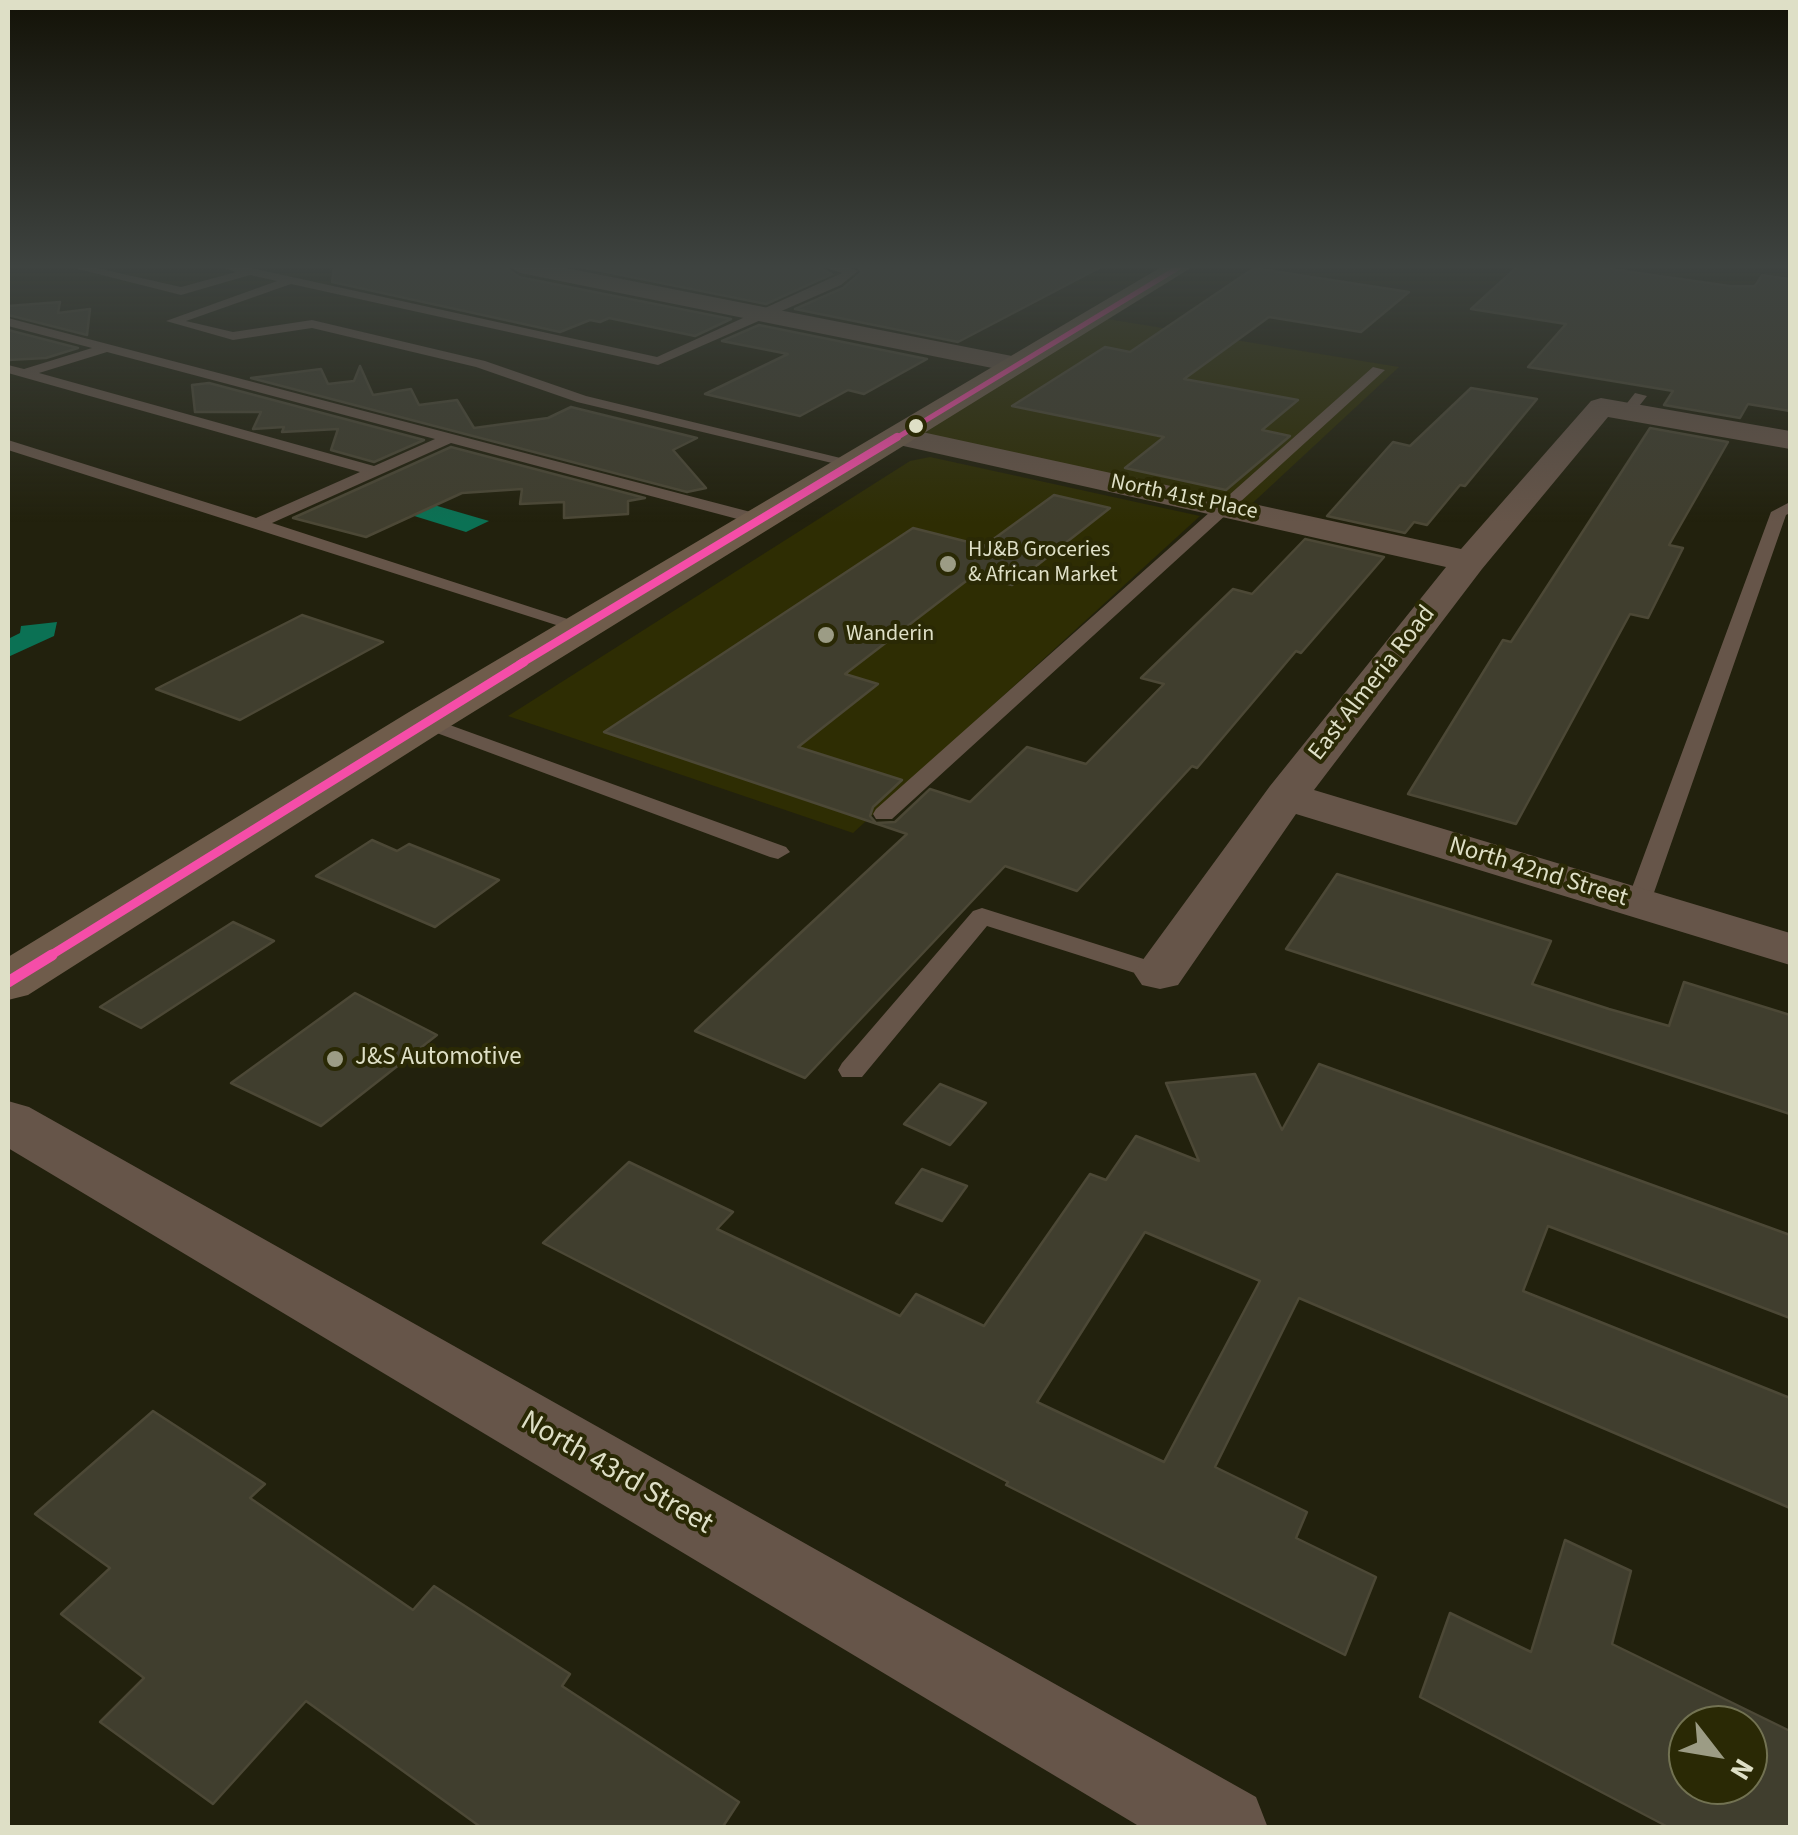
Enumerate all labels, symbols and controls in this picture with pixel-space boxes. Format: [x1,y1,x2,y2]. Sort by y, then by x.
unlabelled marker [906,416,926,436]
street label: North 41st Place [1108,470,1260,526]
place label: HJ&B Groceries & African Market [968,538,1118,590]
marker: HJ&B Groceries & African Market [937,553,959,575]
street label: East Almeria Road [1303,601,1443,767]
place label: Wanderin [846,622,934,648]
marker: Wanderin [815,624,837,646]
street label: North 42nd Street [1445,832,1631,914]
place label: J&S Automotive [355,1044,522,1074]
marker: J&S Automotive [324,1048,346,1070]
street label: North 43rd Street [513,1404,719,1544]
north arrow [1668,1705,1768,1805]
text: N [1720,1751,1764,1788]

